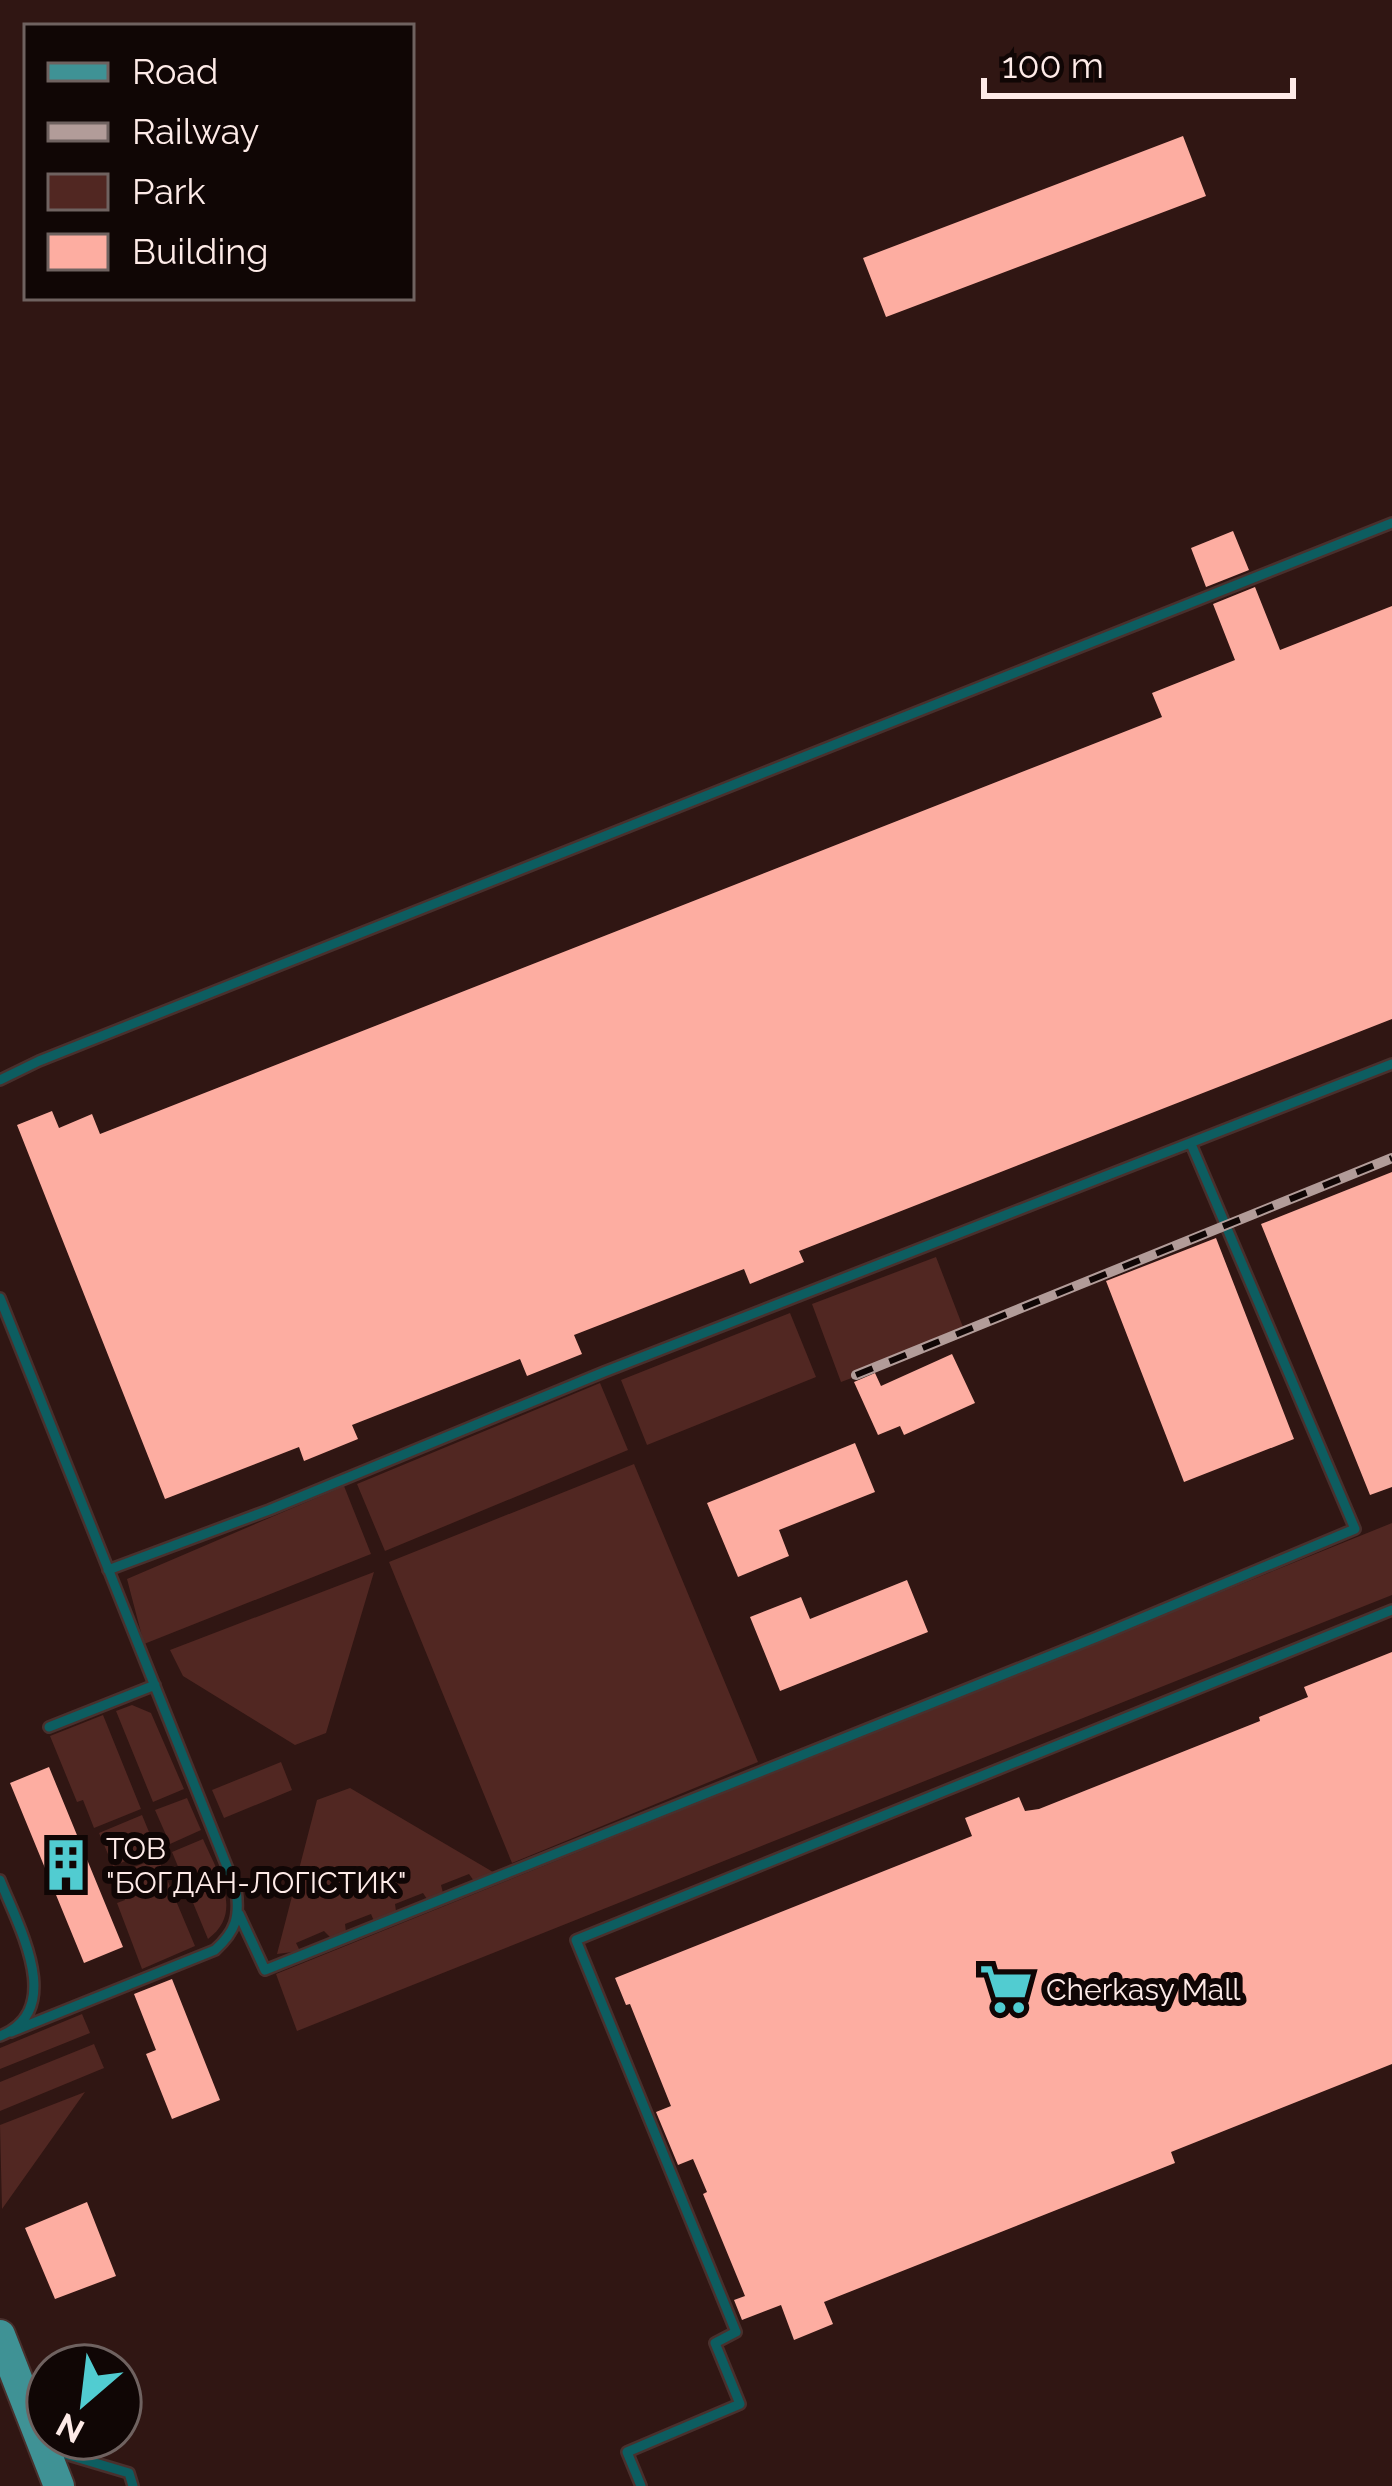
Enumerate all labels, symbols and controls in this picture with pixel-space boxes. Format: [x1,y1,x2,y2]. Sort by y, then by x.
legend [24,24,414,300]
scale bar [984,24,1293,98]
text: 100 m [1002,44,1104,86]
text: Road [132,50,218,92]
text: Railway [132,110,259,152]
text: Park [132,170,206,212]
text: Building [132,230,268,272]
place label: ТОВ "БОГДАН-ЛОГІСТИК" [106,1831,407,1900]
building icon: ТОВ "БОГДАН-ЛОГІСТИК" [37,1836,95,1894]
supermarket icon: Cherkasy Mall [977,1960,1035,2018]
place label: Cherkasy Mall [1046,1972,1241,2007]
north arrow [24,2342,144,2462]
text: N [50,2405,90,2451]

